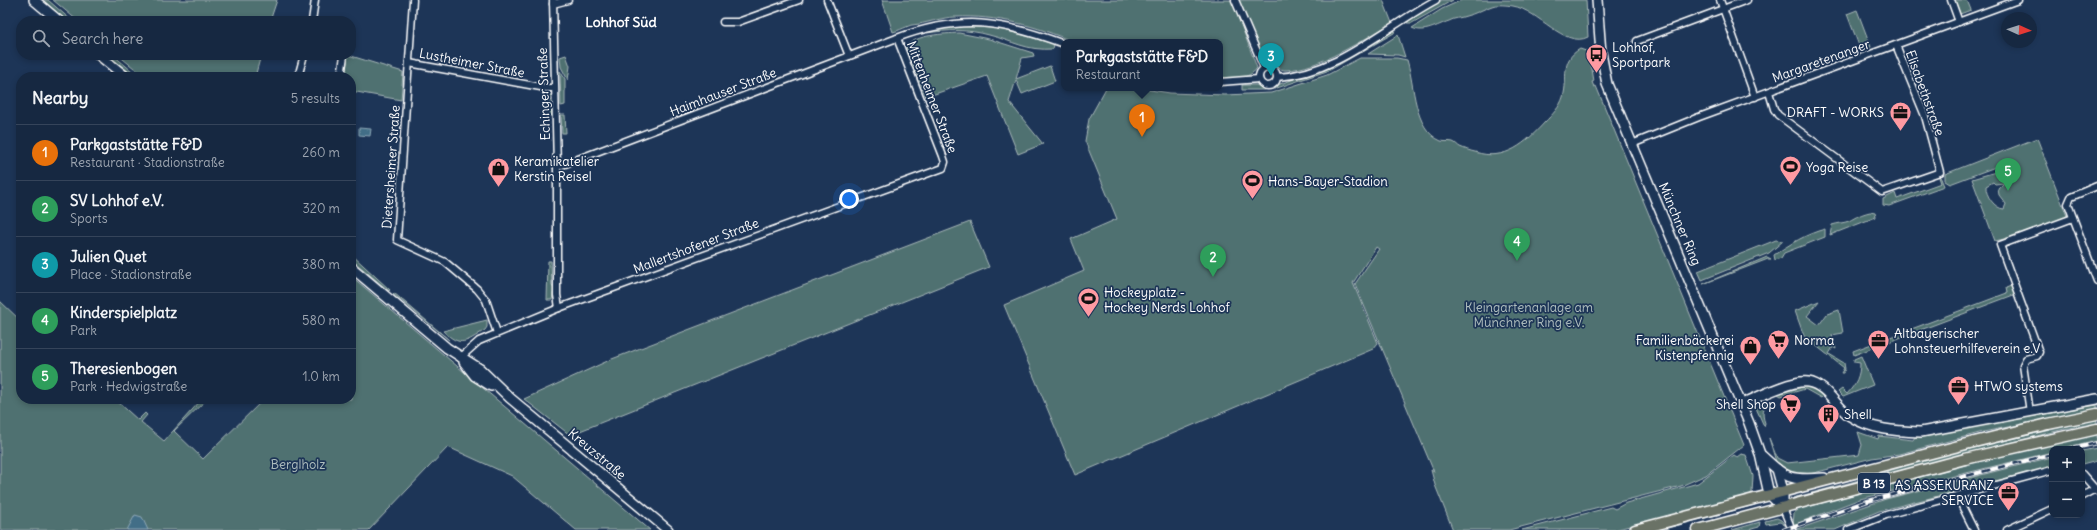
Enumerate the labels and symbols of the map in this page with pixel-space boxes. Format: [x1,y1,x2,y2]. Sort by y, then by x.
north arrow [2001,12,2037,48]
district label: Lohhof Süd [585,13,657,31]
street label: Margaretenanger [1770,35,1873,87]
street label: Mittenheimer Straße [903,38,961,156]
place label: Lohhof, Sportpark [1612,39,1671,71]
bus stop icon: Lohhof, Sportpark [1584,41,1610,74]
pin: 3 [1258,43,1284,76]
street label: Lustheimer Straße [418,44,526,82]
street label: Echinger Straße [534,47,554,141]
street label: Elisabethstraße [1902,48,1948,138]
street label: Haimhauser Straße [667,64,779,120]
office icon: DRAFT - WORKS [1887,99,1913,132]
pin: 1 [1129,104,1155,137]
place label: DRAFT - WORKS [1787,104,1884,121]
street label: Dietersheimer Straße [378,105,404,229]
place label: Keramikatelier Kerstin Reisel [514,153,600,185]
sports icon: Yoga Reise [1777,154,1803,187]
shop icon: Keramikatelier Kerstin Reisel [485,155,511,188]
pin: 5 [1995,158,2021,191]
place label: Yoga Reise [1806,159,1868,176]
sports icon: Hans-Bayer-Stadion [1239,168,1265,201]
place label: Hans-Bayer-Stadion [1268,173,1388,190]
street label: Münchner Ring [1655,180,1705,268]
your location [839,189,859,209]
street label: Mallertshofener Straße [631,214,761,278]
pin: 4 [1504,228,1530,261]
pin: 2 [1200,244,1226,277]
place label: Hockeyplatz - Hockey Nerds Lohhof [1104,284,1230,316]
sports icon: Hockeyplatz - Hockey Nerds Lohhof [1076,286,1102,319]
park label: Kleingartenanlage am Münchner Ring e.V. [1465,299,1593,331]
place label: Altbayerischer Lohnsteuerhilfeverein e.V [1894,325,2040,357]
supermarket icon: Norma [1765,327,1791,360]
office icon: Altbayerischer Lohnsteuerhilfeverein e.V [1865,327,1891,360]
place label: Familienbäckerei Kistenpfennig [1636,332,1734,364]
place label: Norma [1794,332,1834,349]
shop icon: Familienbäckerei Kistenpfennig [1737,334,1763,367]
office icon: HTWO systems [1946,373,1972,406]
place label: HTWO systems [1974,378,2063,395]
supermarket icon: Shell Shop [1778,391,1804,424]
place label: Shell Shop [1716,396,1776,413]
building icon: Shell [1816,401,1842,434]
place label: Shell [1844,406,1872,423]
street label: Kreuzstraße [564,425,630,483]
park label: Berglholz [271,456,325,473]
road number: B 13 [1858,473,1890,493]
place label: AS ASSEKURANZ SERVICE [1895,477,1994,509]
office icon: AS ASSEKURANZ SERVICE [1996,479,2022,512]

